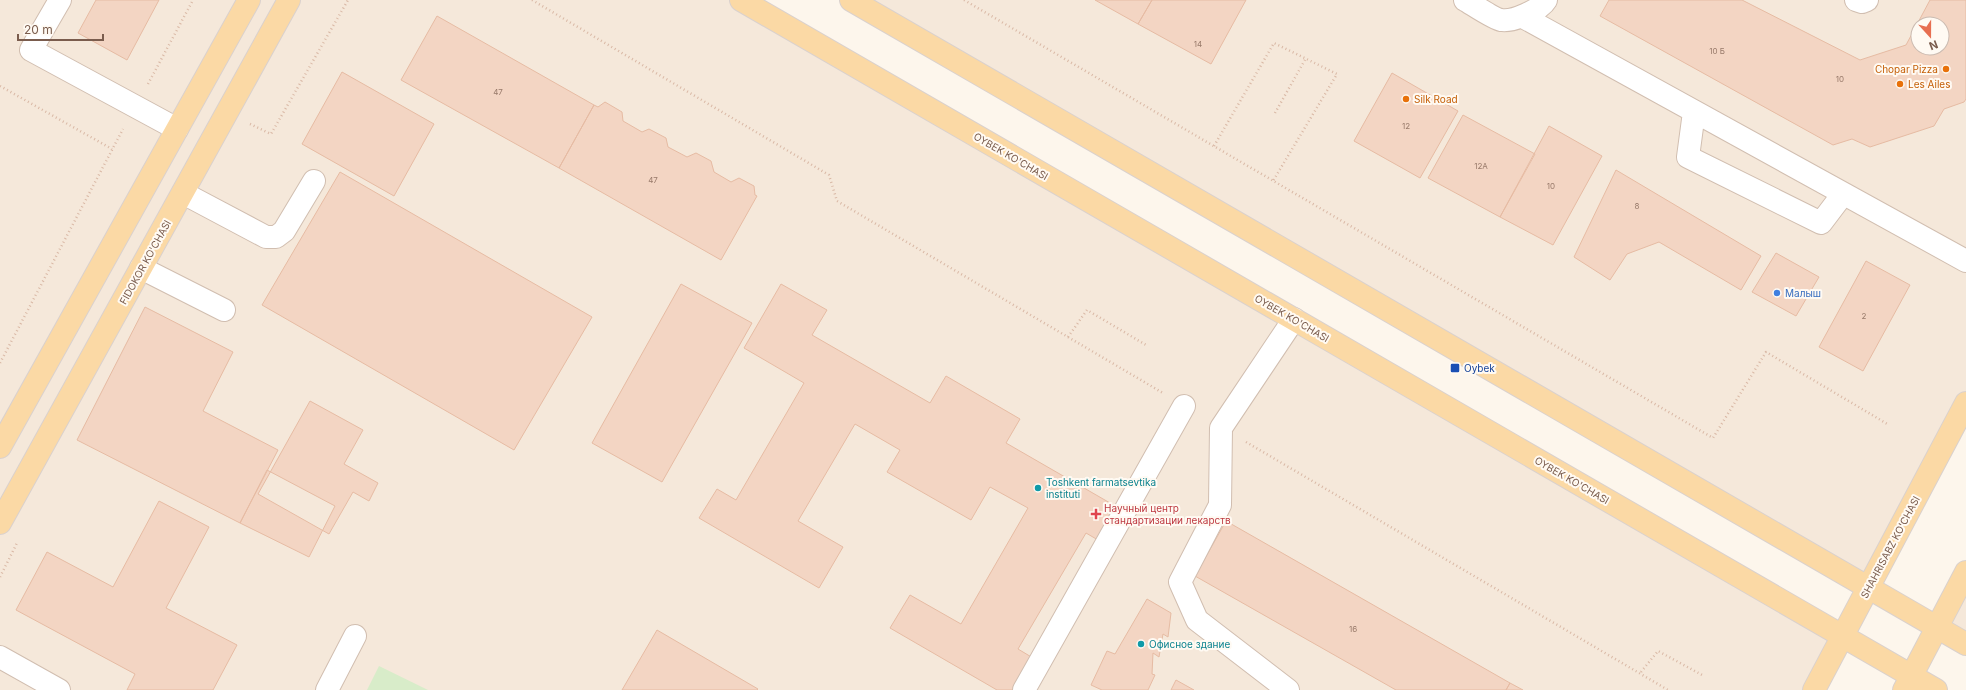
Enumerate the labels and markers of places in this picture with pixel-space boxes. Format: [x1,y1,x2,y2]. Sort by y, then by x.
place label: Chopar Pizza [1875,63,1938,75]
marker: Chopar Pizza [1941,64,1951,74]
place label: Les Ailes [1908,78,1950,90]
marker: Les Ailes [1895,79,1905,89]
place label: Silk Road [1414,93,1458,105]
marker: Silk Road [1401,94,1411,104]
place label: Малыш [1785,287,1821,299]
marker: Малыш [1772,288,1782,298]
marker: Oybek [1449,362,1461,374]
place label: Oybek [1464,362,1495,374]
place label: Toshkent farmatsevtika instituti [1046,476,1156,500]
marker: Toshkent farmatsevtika instituti [1033,483,1043,493]
place label: Научный центр стандартизации лекарств [1104,502,1231,526]
marker: Научный центр стандартизации лекарств [1091,509,1101,519]
place label: Офисное здание [1149,638,1230,650]
marker: Офисное здание [1136,639,1146,649]

